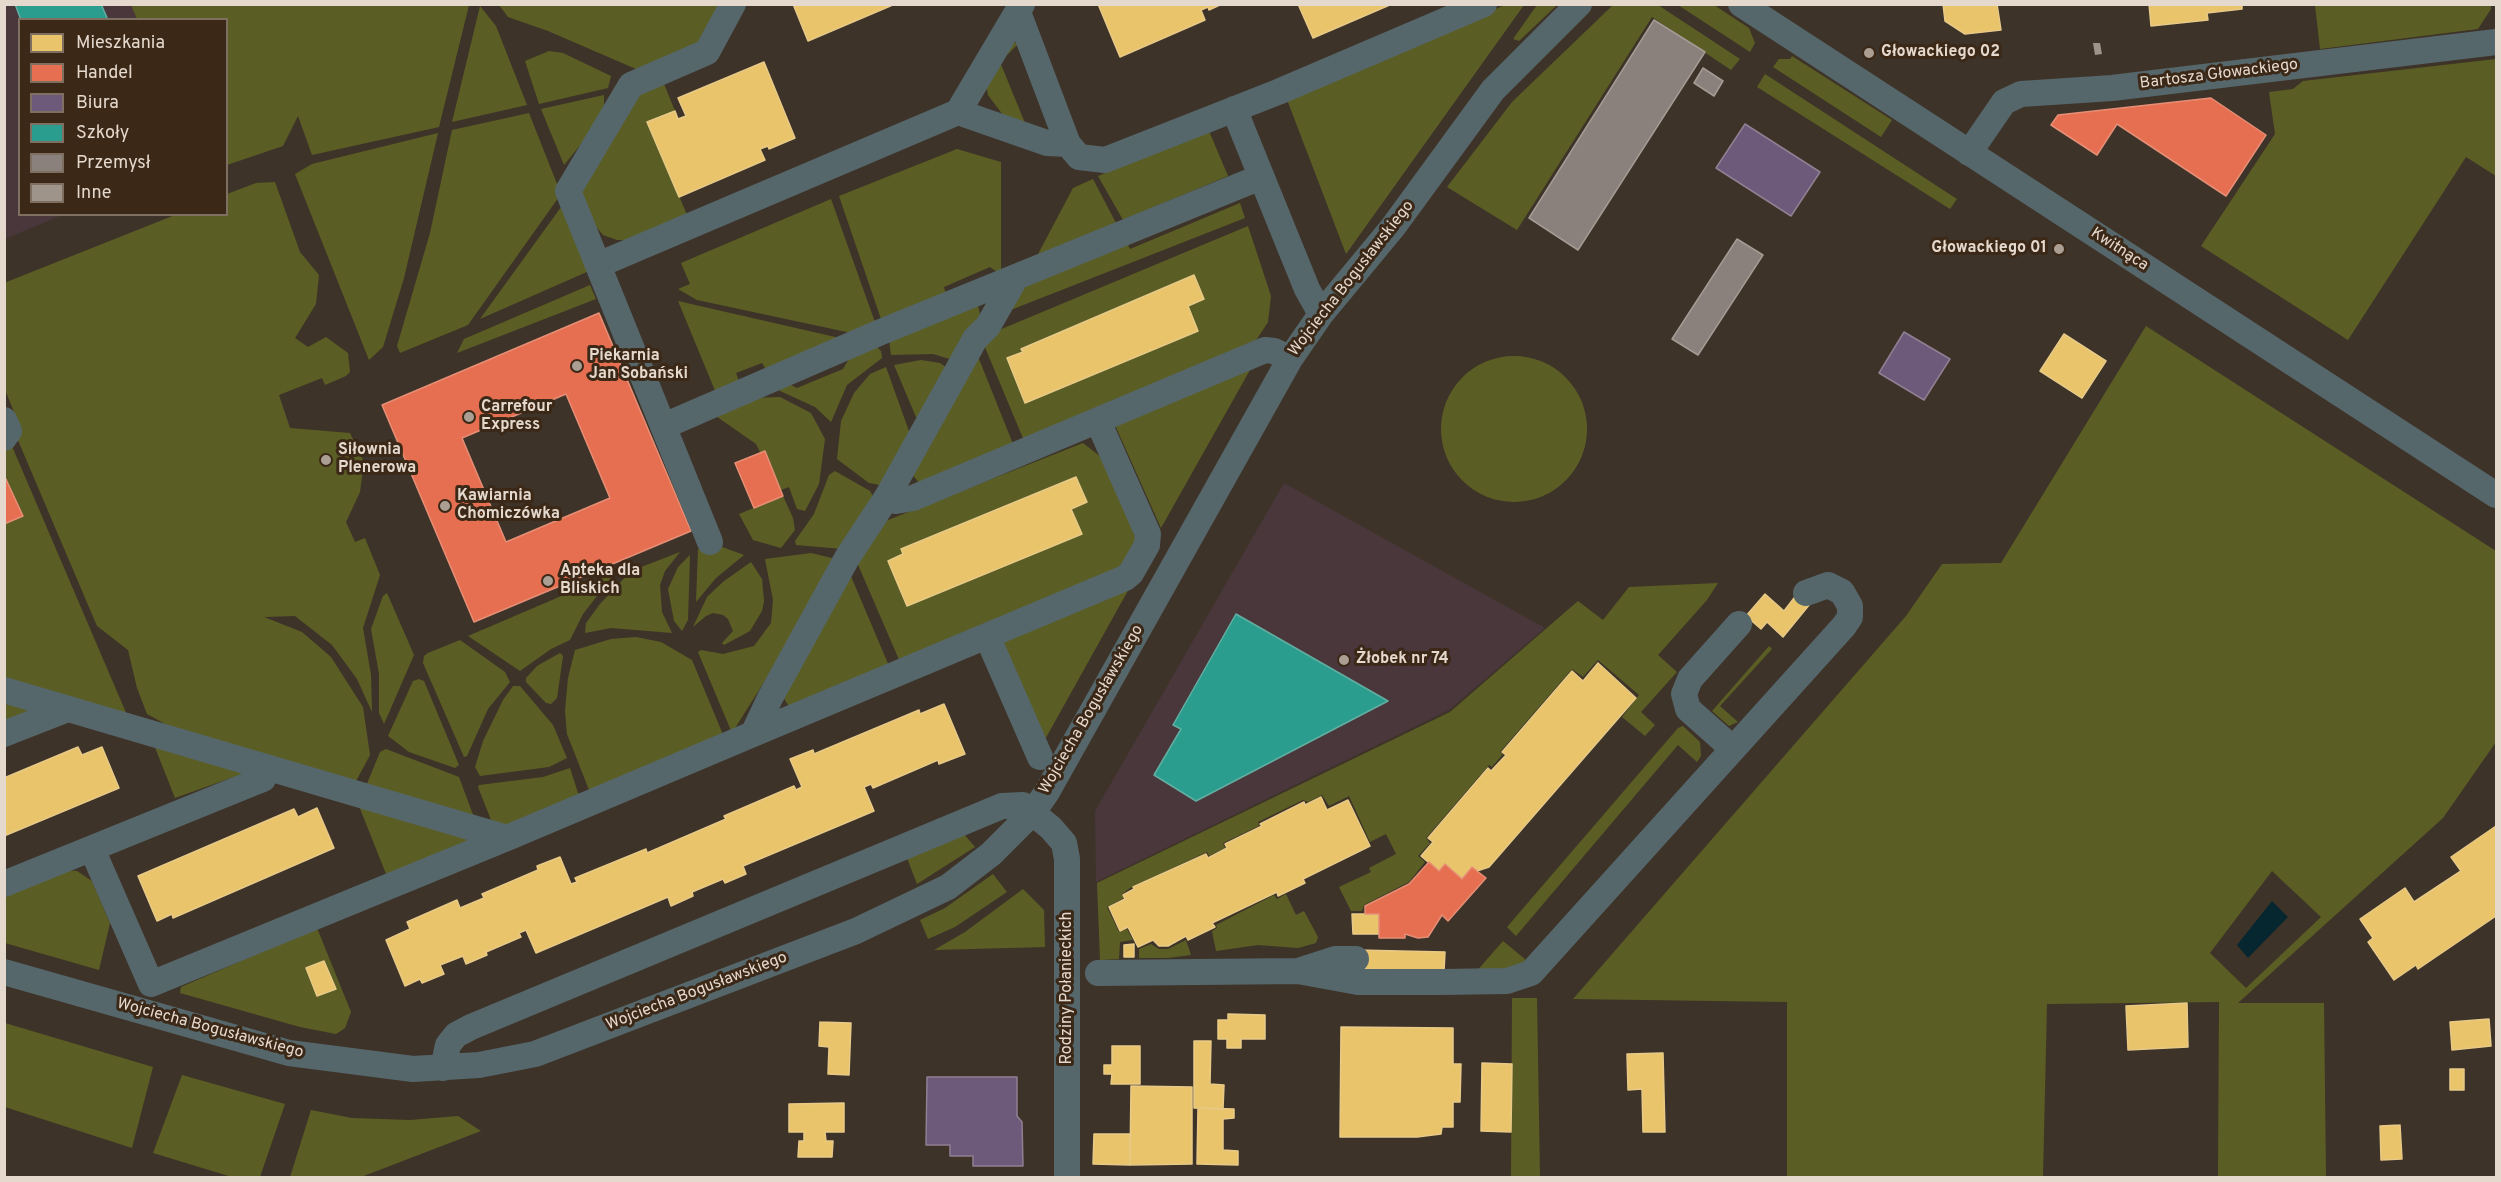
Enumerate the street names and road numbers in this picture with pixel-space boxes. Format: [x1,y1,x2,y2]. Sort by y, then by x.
street label: Bartosza Głowackiego [2139,56,2299,94]
street label: Wojciecha Bogusławskiego [1285,197,1419,361]
street label: Kwitnąca [2087,224,2151,276]
street label: Wojciecha Bogusławskiego [1036,622,1148,798]
street label: Rodziny Połanieckich [1058,911,1078,1065]
street label: Wojciecha Bogusławskiego [604,949,790,1035]
street label: Wojciecha Bogusławskiego [115,995,305,1063]

